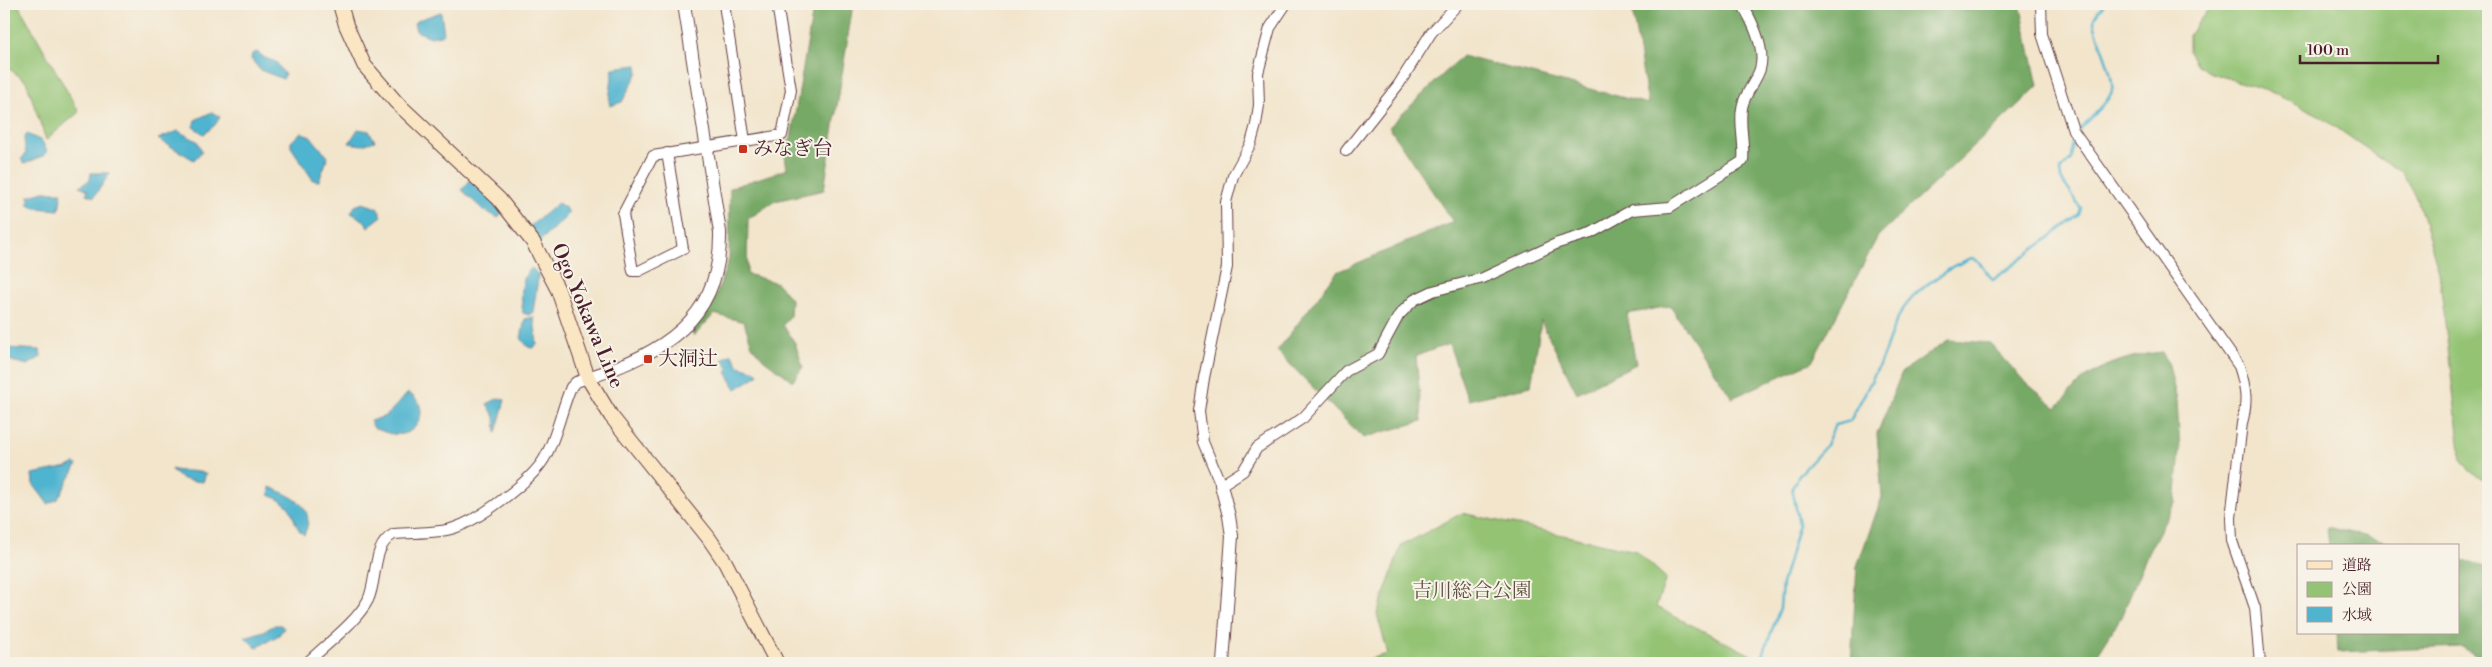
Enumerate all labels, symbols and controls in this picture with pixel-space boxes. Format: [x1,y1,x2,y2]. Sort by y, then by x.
scale bar [2300,32,2437,64]
text: 100 m [2307,41,2349,60]
place label: みなぎ台 [753,137,833,162]
marker: みなぎ台 [737,143,749,155]
street label: Ogo Yokawa Line [545,240,629,392]
place label: 大洞辻 [658,347,718,372]
marker: 大洞辻 [642,353,654,365]
legend [2297,544,2460,634]
text: 道路 [2342,556,2372,575]
park label: 吉川総合公園 [1412,579,1532,604]
text: 公園 [2342,580,2372,599]
text: 水域 [2342,606,2372,625]

